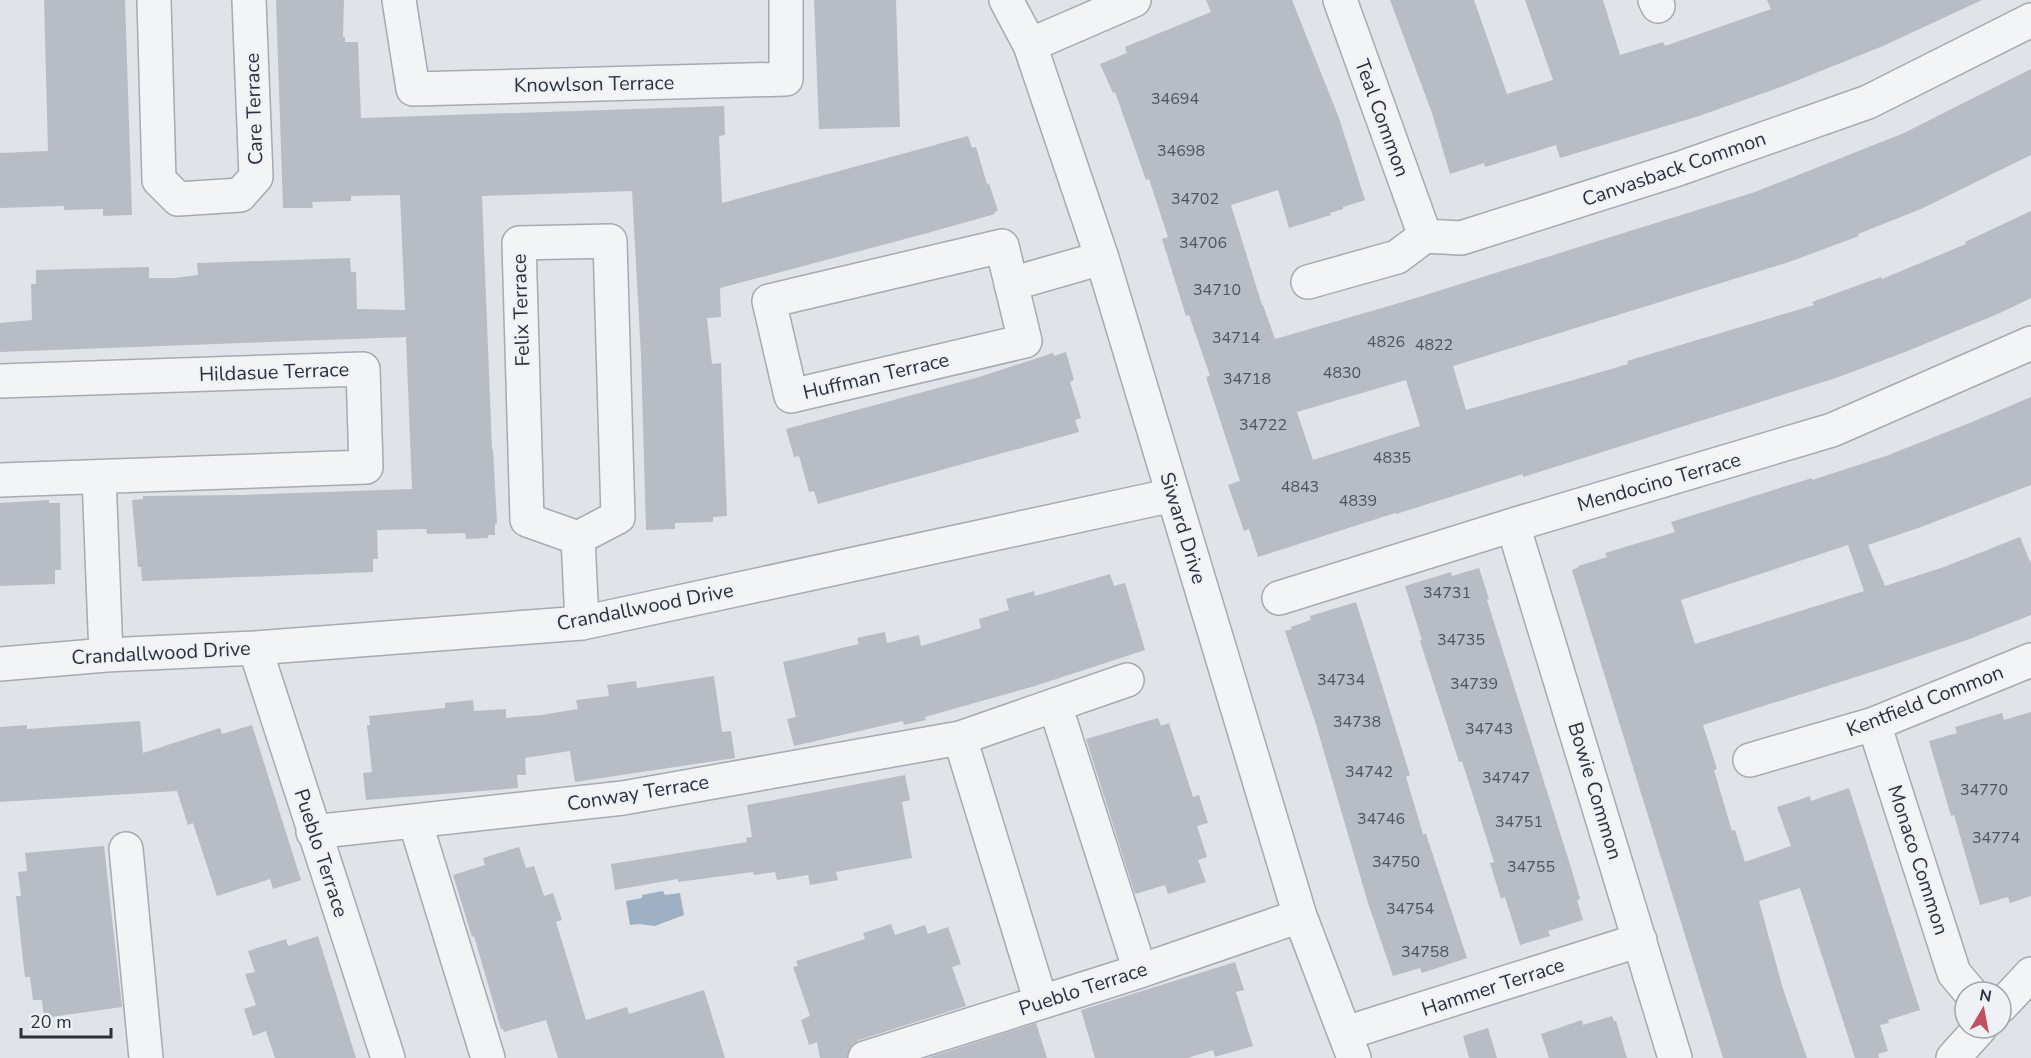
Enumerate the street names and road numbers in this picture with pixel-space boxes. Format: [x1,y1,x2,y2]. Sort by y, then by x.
street label: Care Terrace [239,52,269,166]
street label: Teal Common [1348,55,1416,181]
street label: Knowlson Terrace [514,69,674,99]
street label: Canvasback Common [1579,125,1769,213]
street label: Felix Terrace [506,253,536,367]
street label: Huffman Terrace [800,346,952,406]
street label: Hildasue Terrace [198,356,350,388]
street label: Mendocino Terrace [1574,446,1744,518]
street label: Siward Drive [1153,469,1213,587]
street label: Crandallwood Drive [554,577,736,637]
street label: Crandallwood Drive [71,635,251,671]
street label: Kentfield Common [1843,659,2007,743]
street label: Bowie Common [1561,719,1629,863]
street label: Conway Terrace [565,768,711,818]
street label: Monaco Common [1881,782,1955,938]
street label: Pueblo Terrace [287,785,355,921]
street label: Hammer Terrace [1418,951,1568,1023]
street label: Pueblo Terrace [1015,955,1151,1023]

